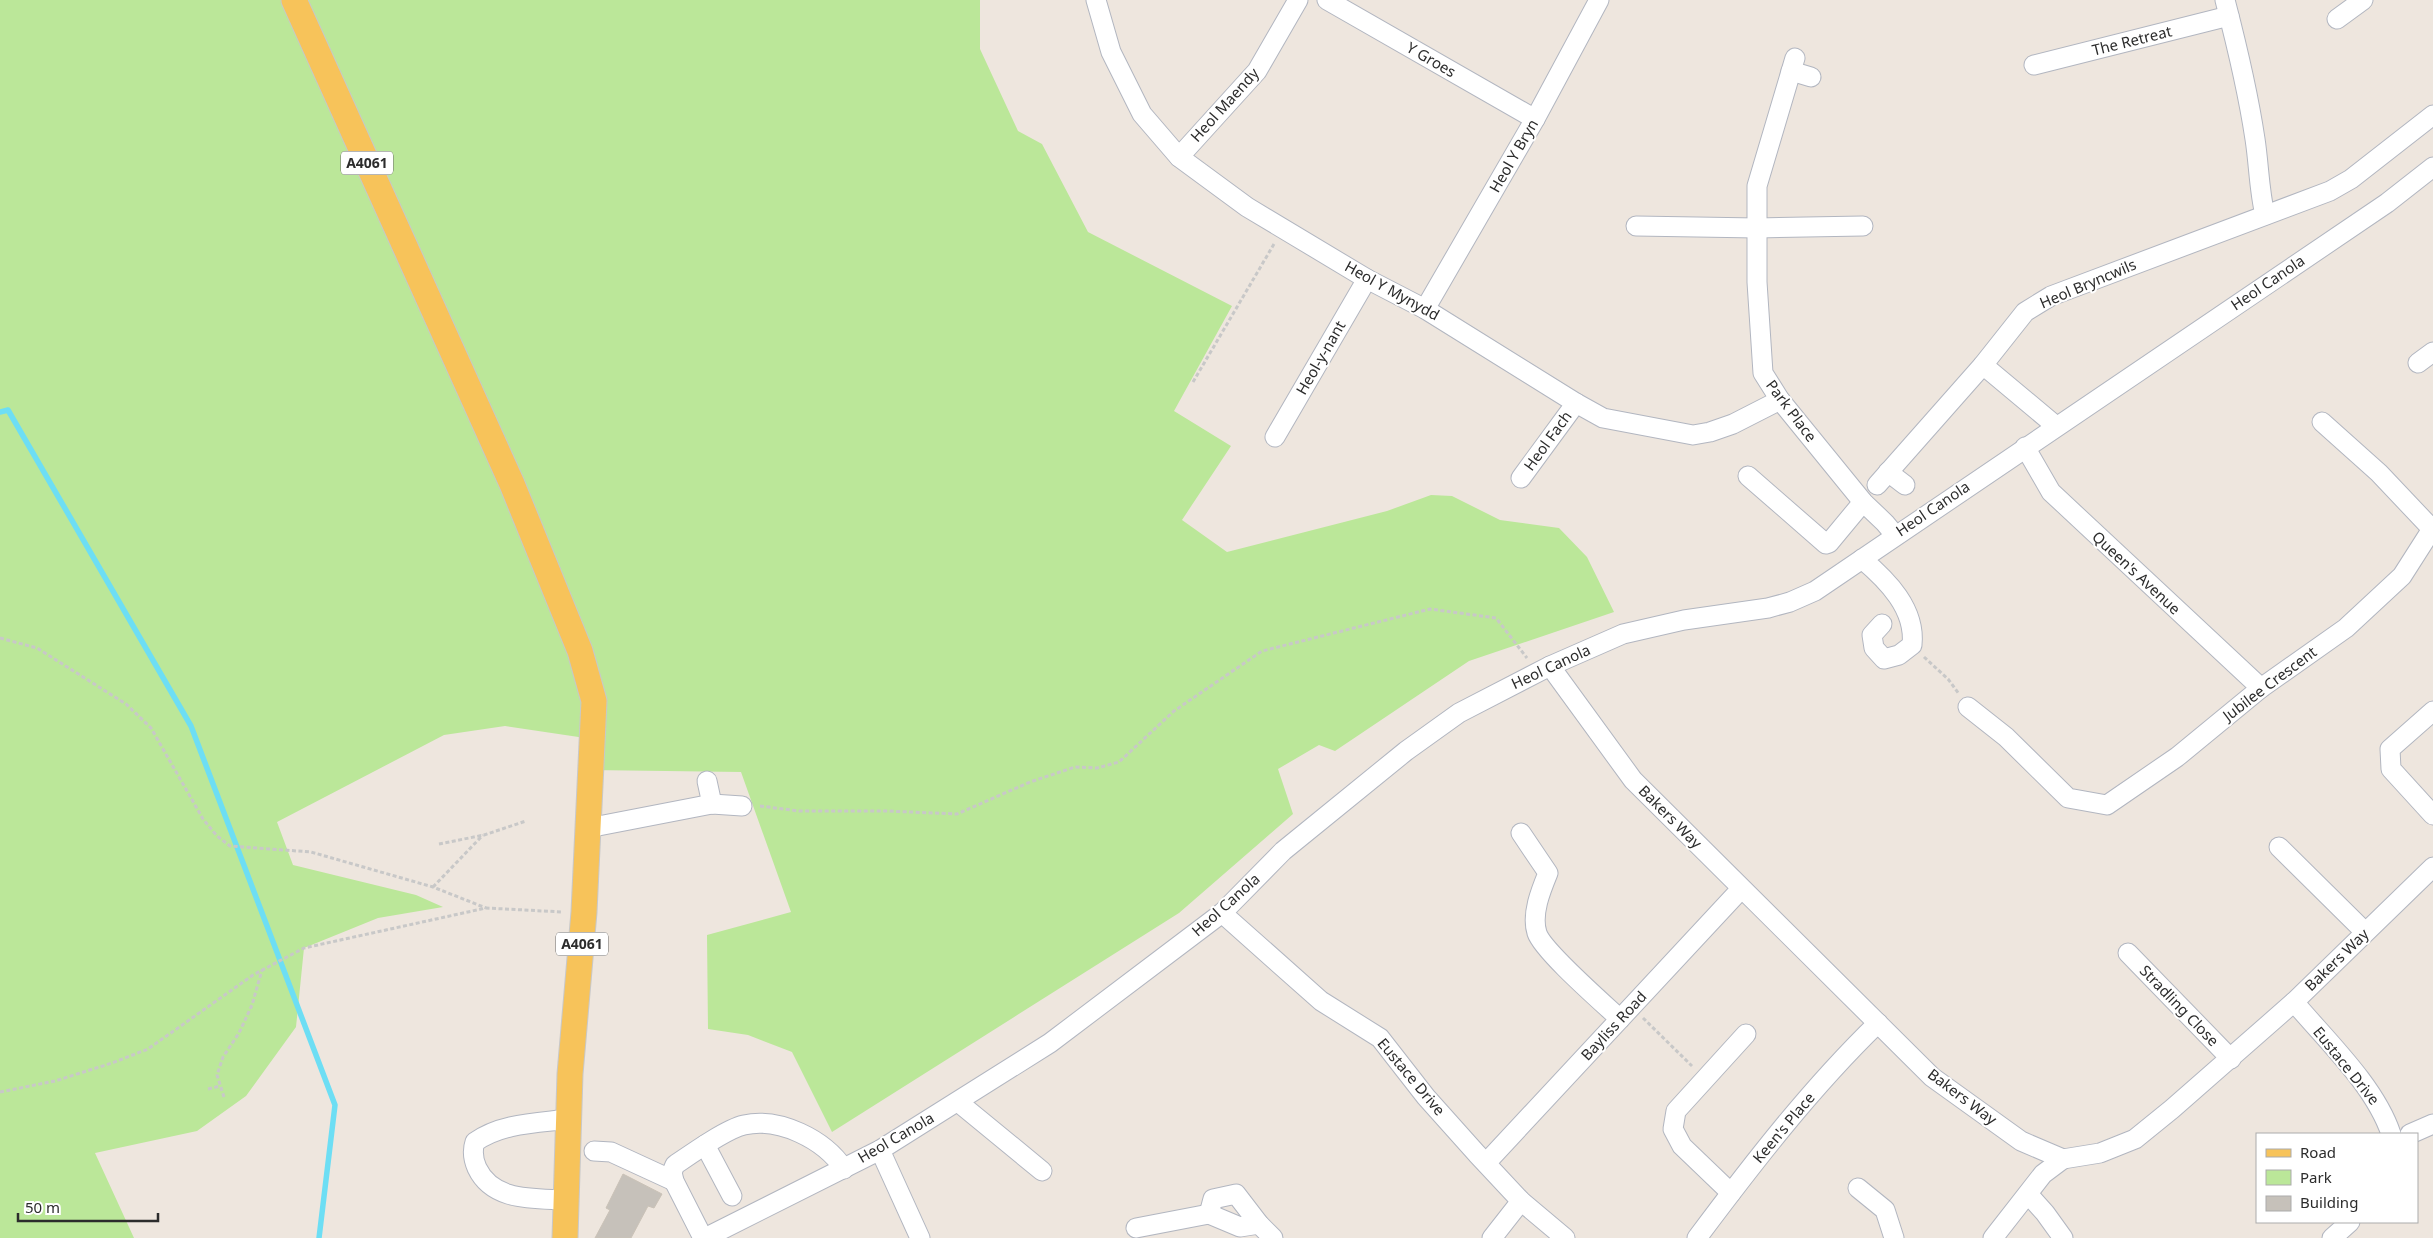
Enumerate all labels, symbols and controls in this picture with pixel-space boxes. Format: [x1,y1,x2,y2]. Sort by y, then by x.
street label: The Retreat [2090,20,2174,60]
street label: Y Groes [1403,37,1460,81]
street label: Heol Maendy [1186,63,1263,146]
street label: Heol Y Bryn [1484,115,1542,196]
road number: A4061 [341,152,393,174]
street label: Heol Canola [2227,250,2308,314]
street label: Heol Bryncwils [2036,254,2139,312]
street label: Heol Y Mynydd [1342,256,1443,324]
street label: Heol-y-nant [1291,316,1350,398]
street label: Park Place [1762,375,1822,445]
street label: Heol Fach [1519,407,1576,474]
street label: Heol Canola [1892,476,1973,540]
street label: Queen's Avenue [2088,526,2185,618]
street label: Heol Canola [1508,639,1593,693]
street label: Jubilee Crescent [2217,641,2321,726]
street label: Bakers Way [1635,780,1707,852]
street label: Heol Canola [1187,868,1264,940]
street label: Bakers Way [2300,923,2373,995]
road number: A4061 [556,932,608,956]
street label: Stradling Close [2136,960,2224,1050]
street label: Bayliss Road [1576,986,1651,1064]
street label: Eustace Drive [2309,1022,2385,1109]
street label: Eustace Drive [1373,1033,1450,1119]
street label: Bakers Way [1924,1064,2001,1129]
street label: Keen's Place [1748,1088,1819,1167]
street label: Heol Canola [854,1107,937,1167]
legend [2256,1133,2418,1223]
text: Road [2300,1142,2336,1162]
text: Park [2300,1167,2332,1187]
scale bar [18,1190,158,1222]
text: Building [2300,1192,2358,1212]
text: 50 m [25,1197,60,1217]

